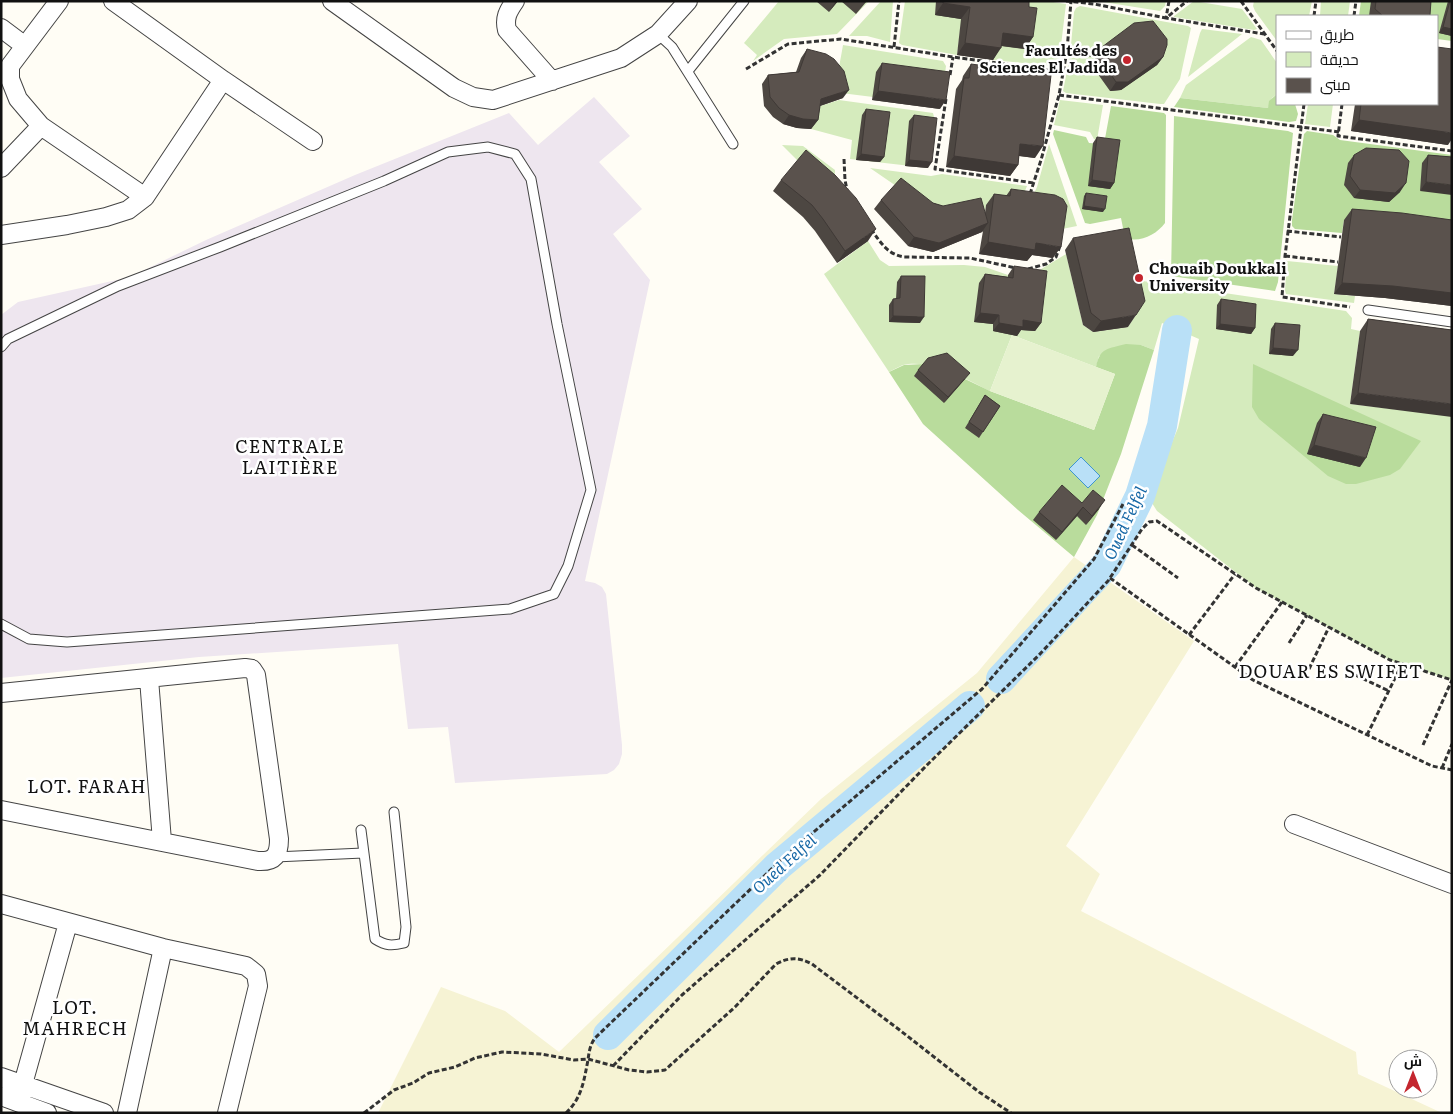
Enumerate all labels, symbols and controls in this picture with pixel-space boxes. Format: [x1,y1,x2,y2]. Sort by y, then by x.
legend [1276,15,1438,105]
text: طريق [1320,22,1354,45]
place label: Facultés des Sciences El Jadida [980,38,1118,78]
text: حديقة [1320,47,1359,70]
marker: Facultés des Sciences El Jadida [1121,54,1133,66]
text: مبنى [1320,72,1351,95]
place label: Chouaib Doukkali University [1149,256,1287,296]
marker: Chouaib Doukkali University [1133,272,1145,284]
district label: CENTRALE LAITIÈRE [235,432,345,480]
water label: Oued Felfel [1097,481,1152,563]
district label: DOUAR ES SWIFET [1239,657,1423,684]
district label: LOT. FARAH [27,772,147,799]
water label: Oued Felfel [746,828,821,898]
district label: LOT. MAHRECH [22,993,128,1041]
north arrow [1388,1049,1438,1099]
text: ش [1404,1050,1422,1070]

